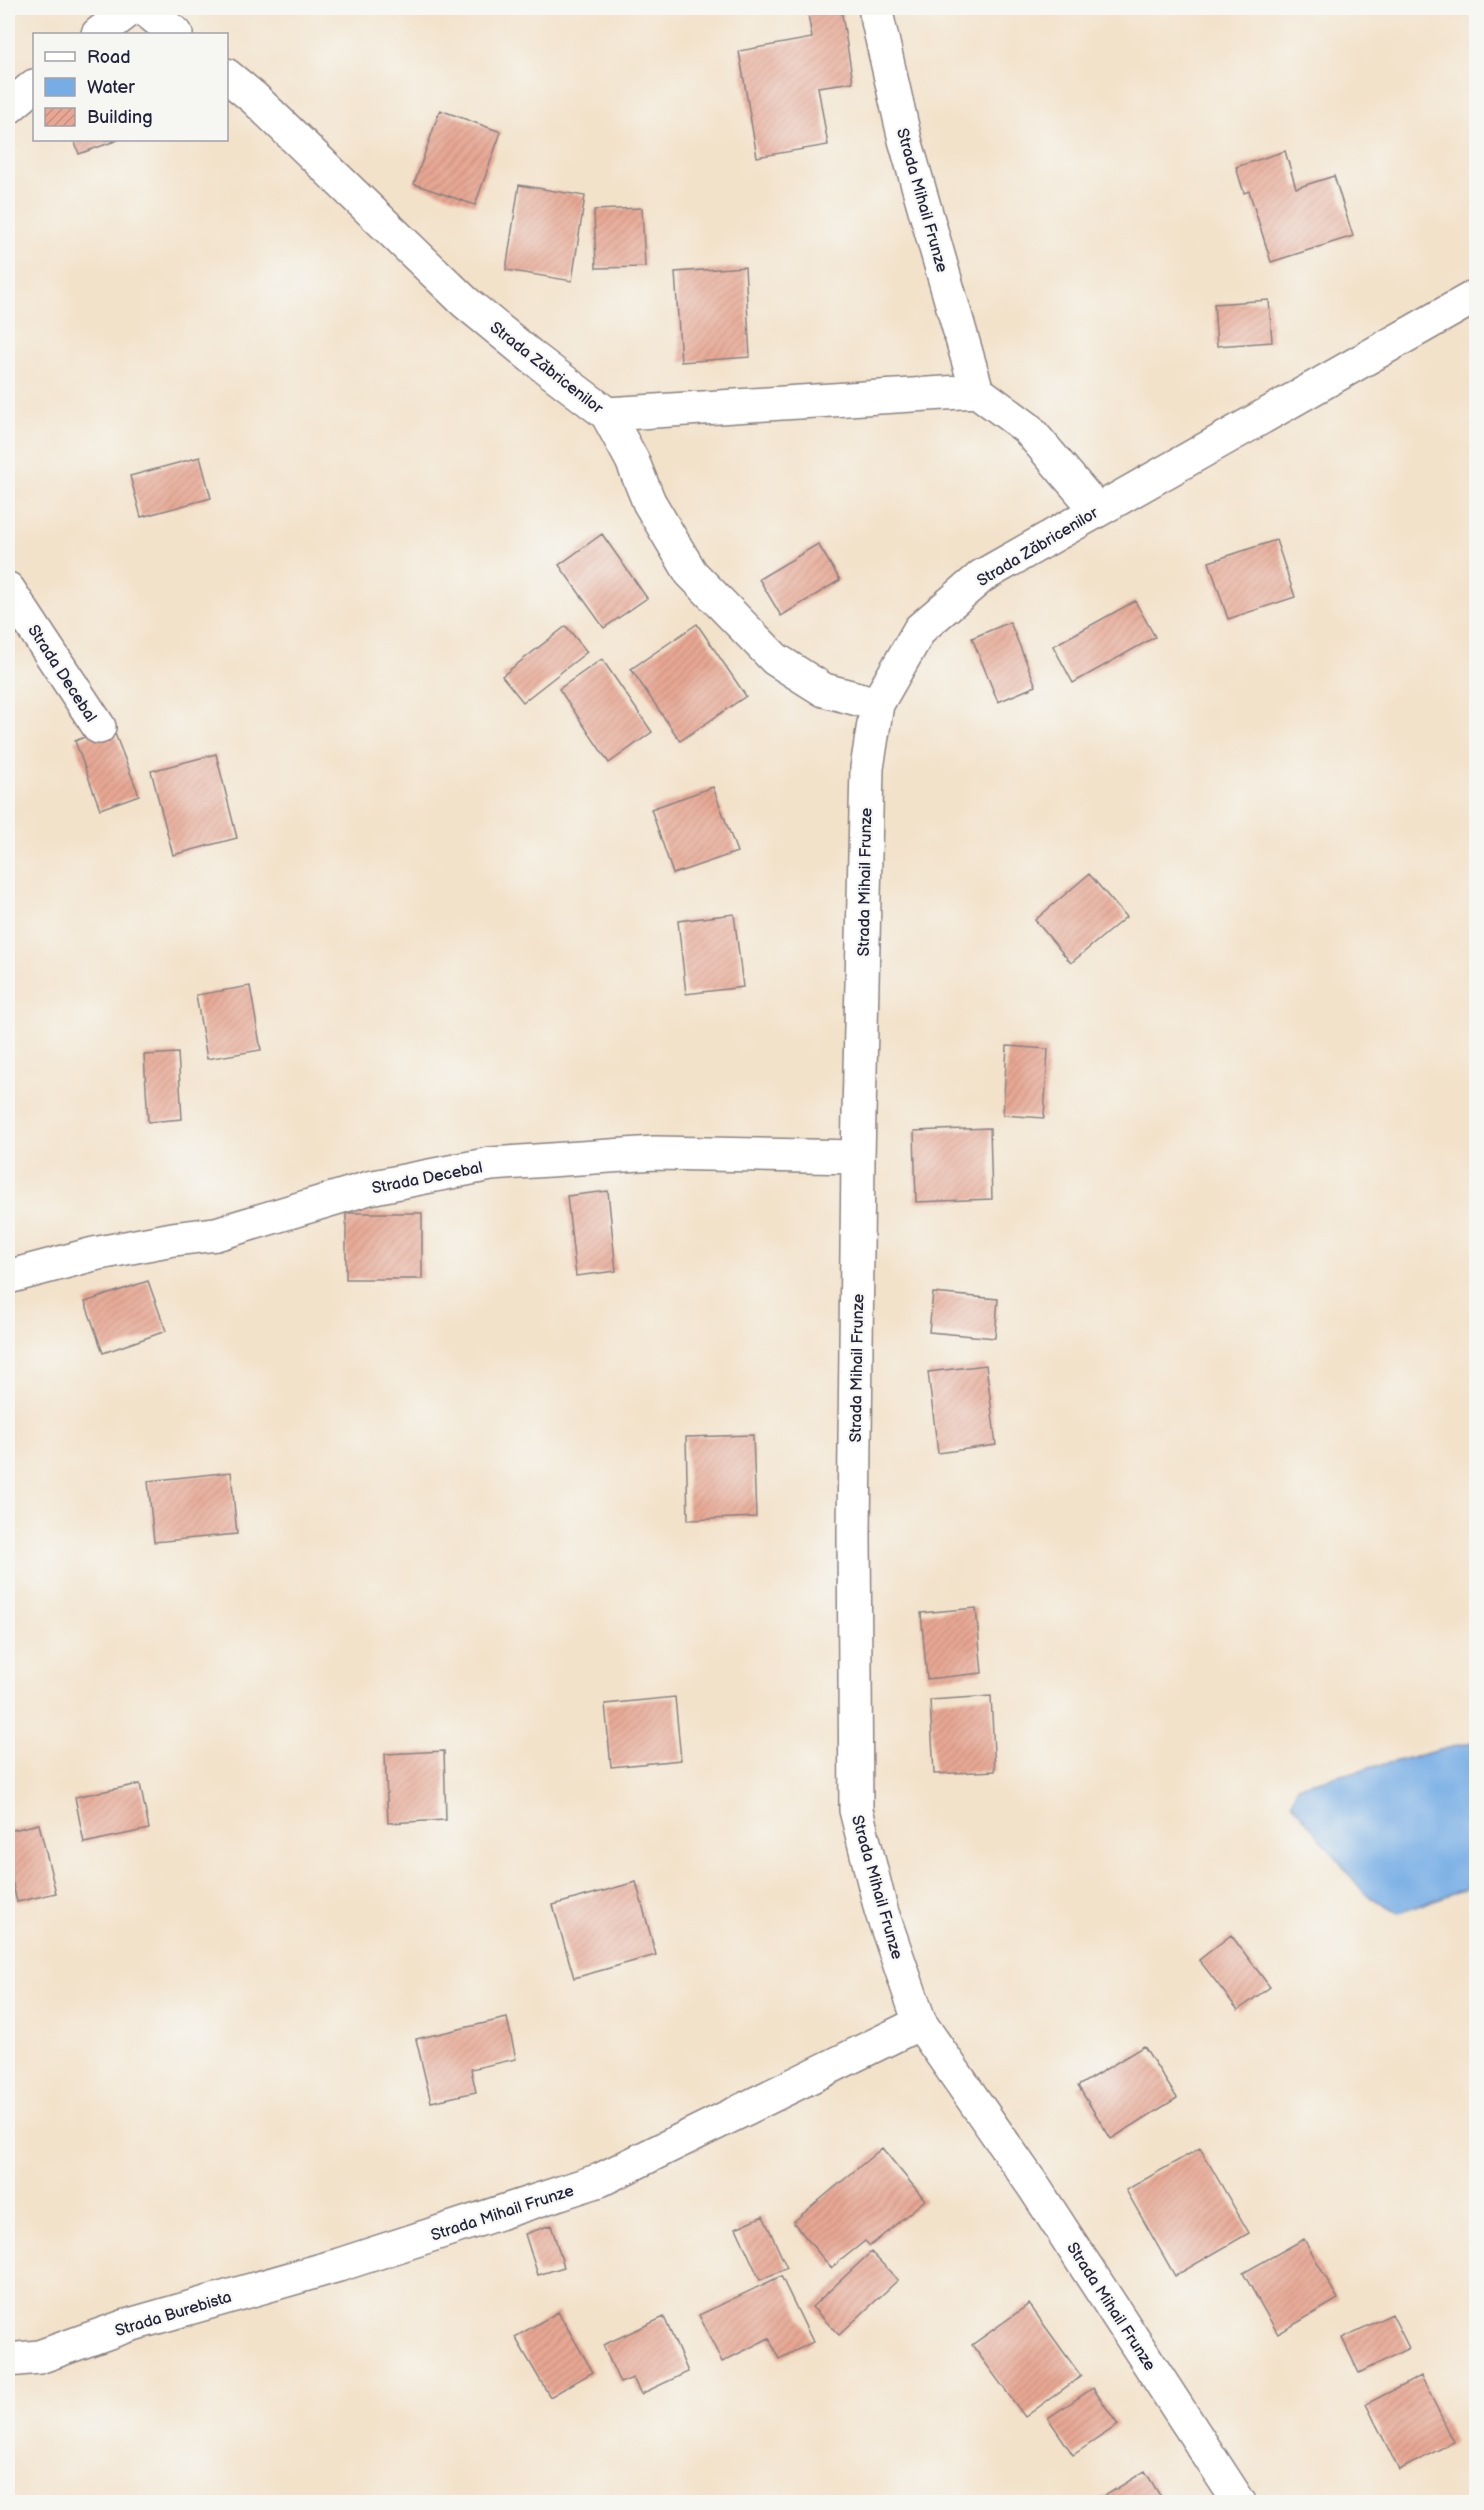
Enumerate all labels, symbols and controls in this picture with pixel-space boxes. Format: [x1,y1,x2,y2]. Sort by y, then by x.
legend [33,33,228,141]
text: Road [87,47,131,68]
text: Water [87,77,135,98]
text: Building [87,107,153,128]
street label: Strada Mihail Frunze [892,126,951,275]
street label: Strada Zăbricenilor [486,318,607,418]
street label: Strada Zăbricenilor [974,503,1102,591]
street label: Strada Decebal [23,622,100,726]
street label: Strada Mihail Frunze [855,807,876,957]
street label: Strada Decebal [370,1158,484,1199]
street label: Strada Mihail Frunze [847,1293,868,1443]
street label: Strada Mihail Frunze [847,1813,906,1962]
street label: Strada Mihail Frunze [429,2181,577,2245]
street label: Strada Mihail Frunze [1062,2239,1160,2375]
street label: Strada Burebista [113,2288,234,2341]

